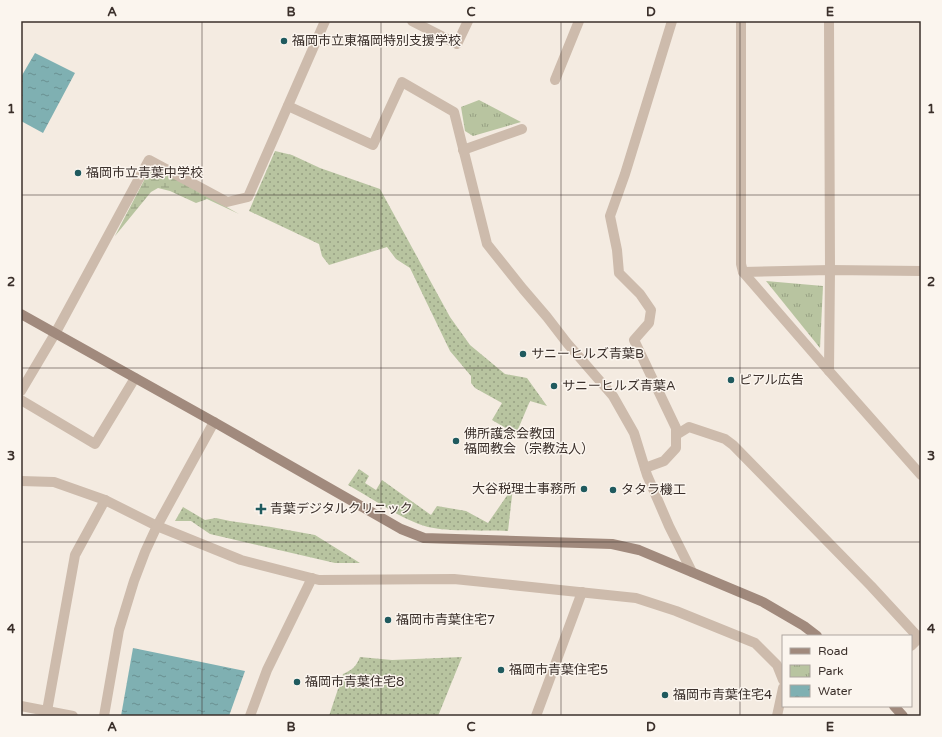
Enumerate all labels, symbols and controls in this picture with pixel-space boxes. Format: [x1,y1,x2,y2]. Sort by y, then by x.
text: A [107,4,117,20]
text: B [286,4,296,20]
text: C [466,4,476,20]
text: D [646,4,656,20]
text: E [826,4,834,20]
place label: 福岡市立東福岡特別支援学校 [292,33,461,49]
marker: 福岡市立東福岡特別支援学校 [279,36,289,46]
text: 1 [7,101,15,117]
text: 1 [927,101,935,117]
place label: 福岡市立青葉中学校 [86,165,203,181]
marker: 福岡市立青葉中学校 [73,168,83,178]
text: 2 [7,274,15,290]
text: 2 [927,274,935,290]
place label: サニーヒルズ青葉B [531,346,644,362]
marker: サニーヒルズ青葉B [518,349,528,359]
place label: ピアル広告 [739,372,804,388]
marker: ピアル広告 [726,375,736,385]
place label: サニーヒルズ青葉A [562,378,676,394]
marker: サニーヒルズ青葉A [549,381,559,391]
place label: 佛所護念会教団 福岡教会（宗教法人） [464,426,594,457]
marker: 佛所護念会教団 福岡教会（宗教法人） [451,436,461,446]
text: 3 [7,448,15,464]
text: 3 [927,448,935,464]
place label: 大谷税理士事務所 [472,481,576,497]
place label: タタラ機工 [621,482,686,498]
marker: 大谷税理士事務所 [579,484,589,494]
marker: タタラ機工 [608,485,618,495]
place label: 青葉デジタルクリニック [270,501,413,517]
marker: 青葉デジタルクリニック [255,503,267,515]
place label: 福岡市青葉住宅7 [396,612,495,628]
marker: 福岡市青葉住宅7 [383,615,393,625]
text: 4 [7,621,16,637]
text: 4 [927,621,936,637]
legend [782,635,912,707]
text: Road [818,644,848,658]
place label: 福岡市青葉住宅5 [509,662,608,678]
text: Park [818,664,844,678]
marker: 福岡市青葉住宅5 [496,665,506,675]
place label: 福岡市青葉住宅8 [305,674,404,690]
marker: 福岡市青葉住宅8 [292,677,302,687]
text: Water [818,684,853,698]
place label: 福岡市青葉住宅4 [673,687,772,703]
marker: 福岡市青葉住宅4 [660,690,670,700]
text: A [107,719,117,735]
text: B [286,719,296,735]
text: C [466,719,476,735]
text: D [646,719,656,735]
text: E [826,719,834,735]

